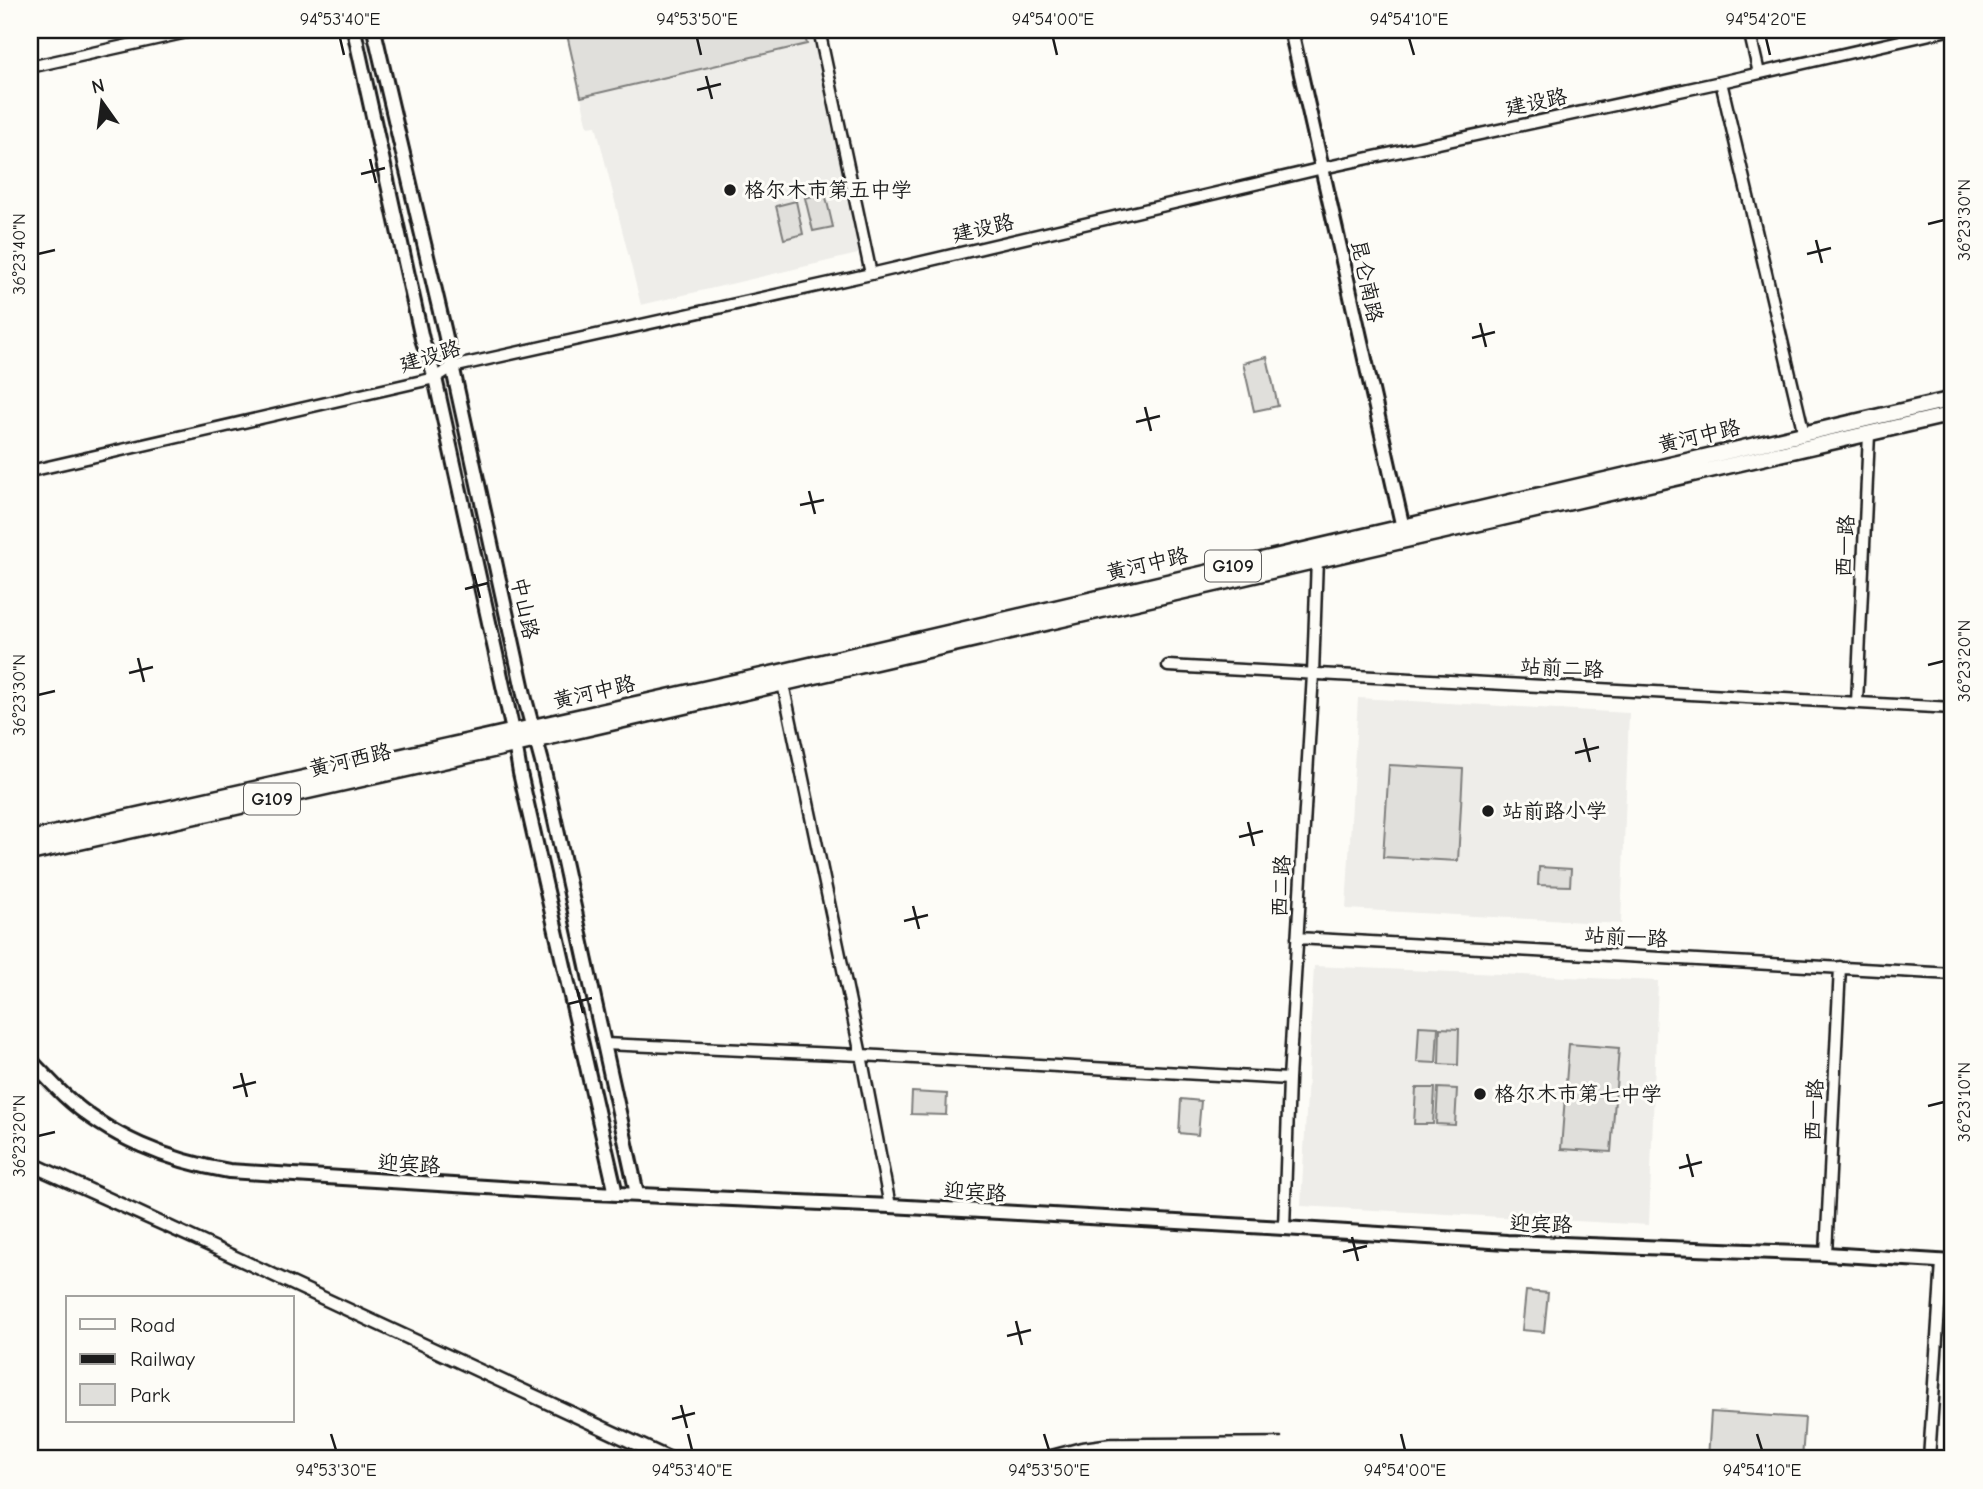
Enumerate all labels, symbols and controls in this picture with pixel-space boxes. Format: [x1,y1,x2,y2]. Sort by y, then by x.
text: 94°53'40"E [300,9,380,30]
text: 94°53'50"E [656,9,738,30]
text: 94°54'00"E [1012,9,1094,30]
text: 94°54'10"E [1370,9,1448,30]
text: 94°54'20"E [1726,9,1807,30]
north arrow [66,66,136,136]
text: N [89,74,107,99]
street label: 建设路 [1503,84,1569,120]
place label: 格尔木市第五中学 [744,178,912,202]
text: 36°23'30"N [1954,179,1975,261]
marker: 格尔木市第五中学 [722,182,738,198]
street label: 建设路 [950,209,1016,247]
text: 36°23'40"N [9,213,30,295]
street label: 昆仑南路 [1347,237,1387,325]
street label: 建设路 [396,335,464,377]
street label: 黄河中路 [1655,415,1743,457]
street label: 西一路 [1831,514,1859,578]
street label: 黄河中路 [1103,543,1191,585]
road number: G109 [1205,551,1261,582]
street label: 中山路 [507,575,543,641]
text: 36°23'20"N [1954,620,1975,702]
text: 36°23'30"N [9,654,30,736]
street label: 站前二路 [1519,654,1605,682]
street label: 黄河中路 [550,671,638,713]
street label: 黄河西路 [306,739,394,781]
road number: G109 [244,784,300,814]
place label: 站前路小学 [1502,799,1607,823]
marker: 站前路小学 [1480,803,1496,819]
street label: 西二路 [1267,854,1295,918]
street label: 站前一路 [1583,923,1669,951]
text: 36°23'10"N [1954,1062,1975,1142]
street label: 西一路 [1800,1078,1828,1142]
place label: 格尔木市第七中学 [1494,1082,1662,1106]
marker: 格尔木市第七中学 [1472,1086,1488,1102]
text: 36°23'20"N [9,1095,30,1177]
street label: 迎宾路 [377,1150,441,1178]
street label: 迎宾路 [943,1178,1007,1206]
street label: 迎宾路 [1509,1211,1573,1237]
legend [66,1296,294,1422]
text: Road [130,1313,175,1337]
text: Railway [130,1347,195,1371]
text: Park [130,1383,170,1407]
text: 94°53'30"E [296,1460,377,1481]
text: 94°53'40"E [652,1460,732,1481]
text: 94°53'50"E [1008,1460,1090,1481]
text: 94°54'00"E [1364,1460,1446,1481]
text: 94°54'10"E [1723,1460,1801,1481]

